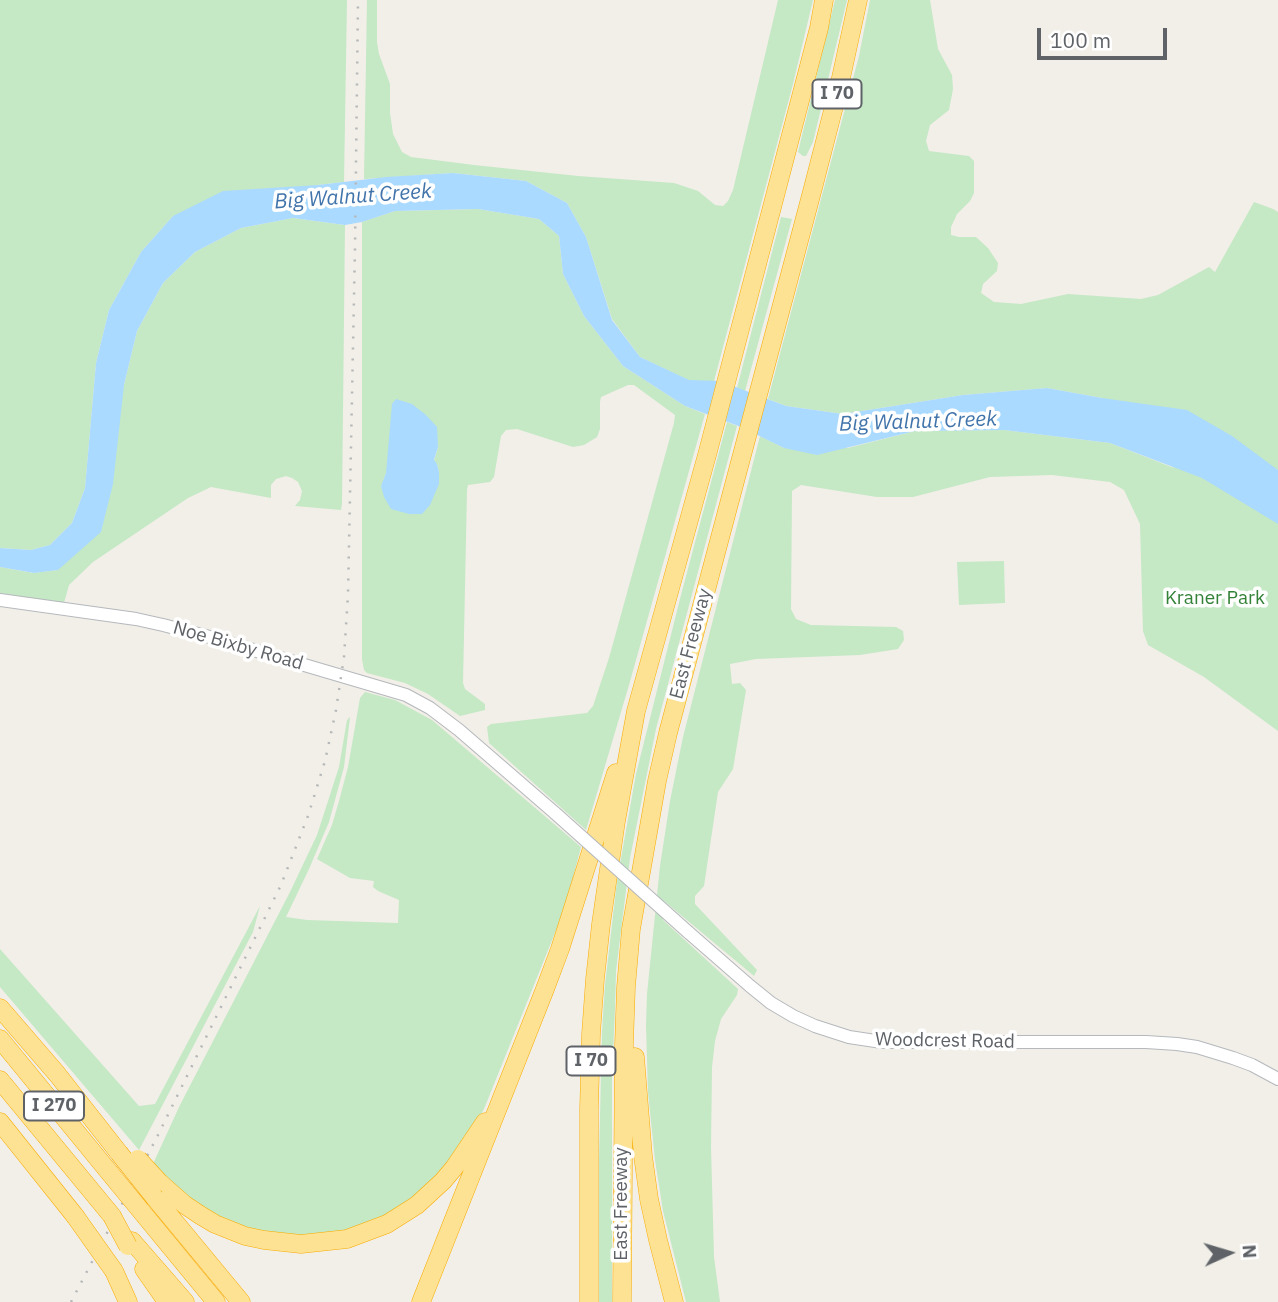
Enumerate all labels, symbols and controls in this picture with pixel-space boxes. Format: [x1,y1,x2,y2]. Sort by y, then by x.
scale bar [1040,14,1170,58]
text: 100 m [1050,26,1111,54]
road number: I 70 [812,80,862,108]
water label: Big Walnut Creek [273,179,433,215]
water label: Big Walnut Creek [839,407,997,437]
street label: East Freeway [665,586,717,702]
park label: Kraner Park [1165,588,1265,610]
street label: Noe Bixby Road [170,617,306,675]
street label: Woodcrest Road [875,1028,1015,1054]
road number: I 70 [566,1046,616,1076]
road number: I 270 [24,1092,84,1120]
street label: East Freeway [611,1147,633,1261]
north arrow [1194,1218,1264,1288]
text: N [1237,1244,1262,1259]

